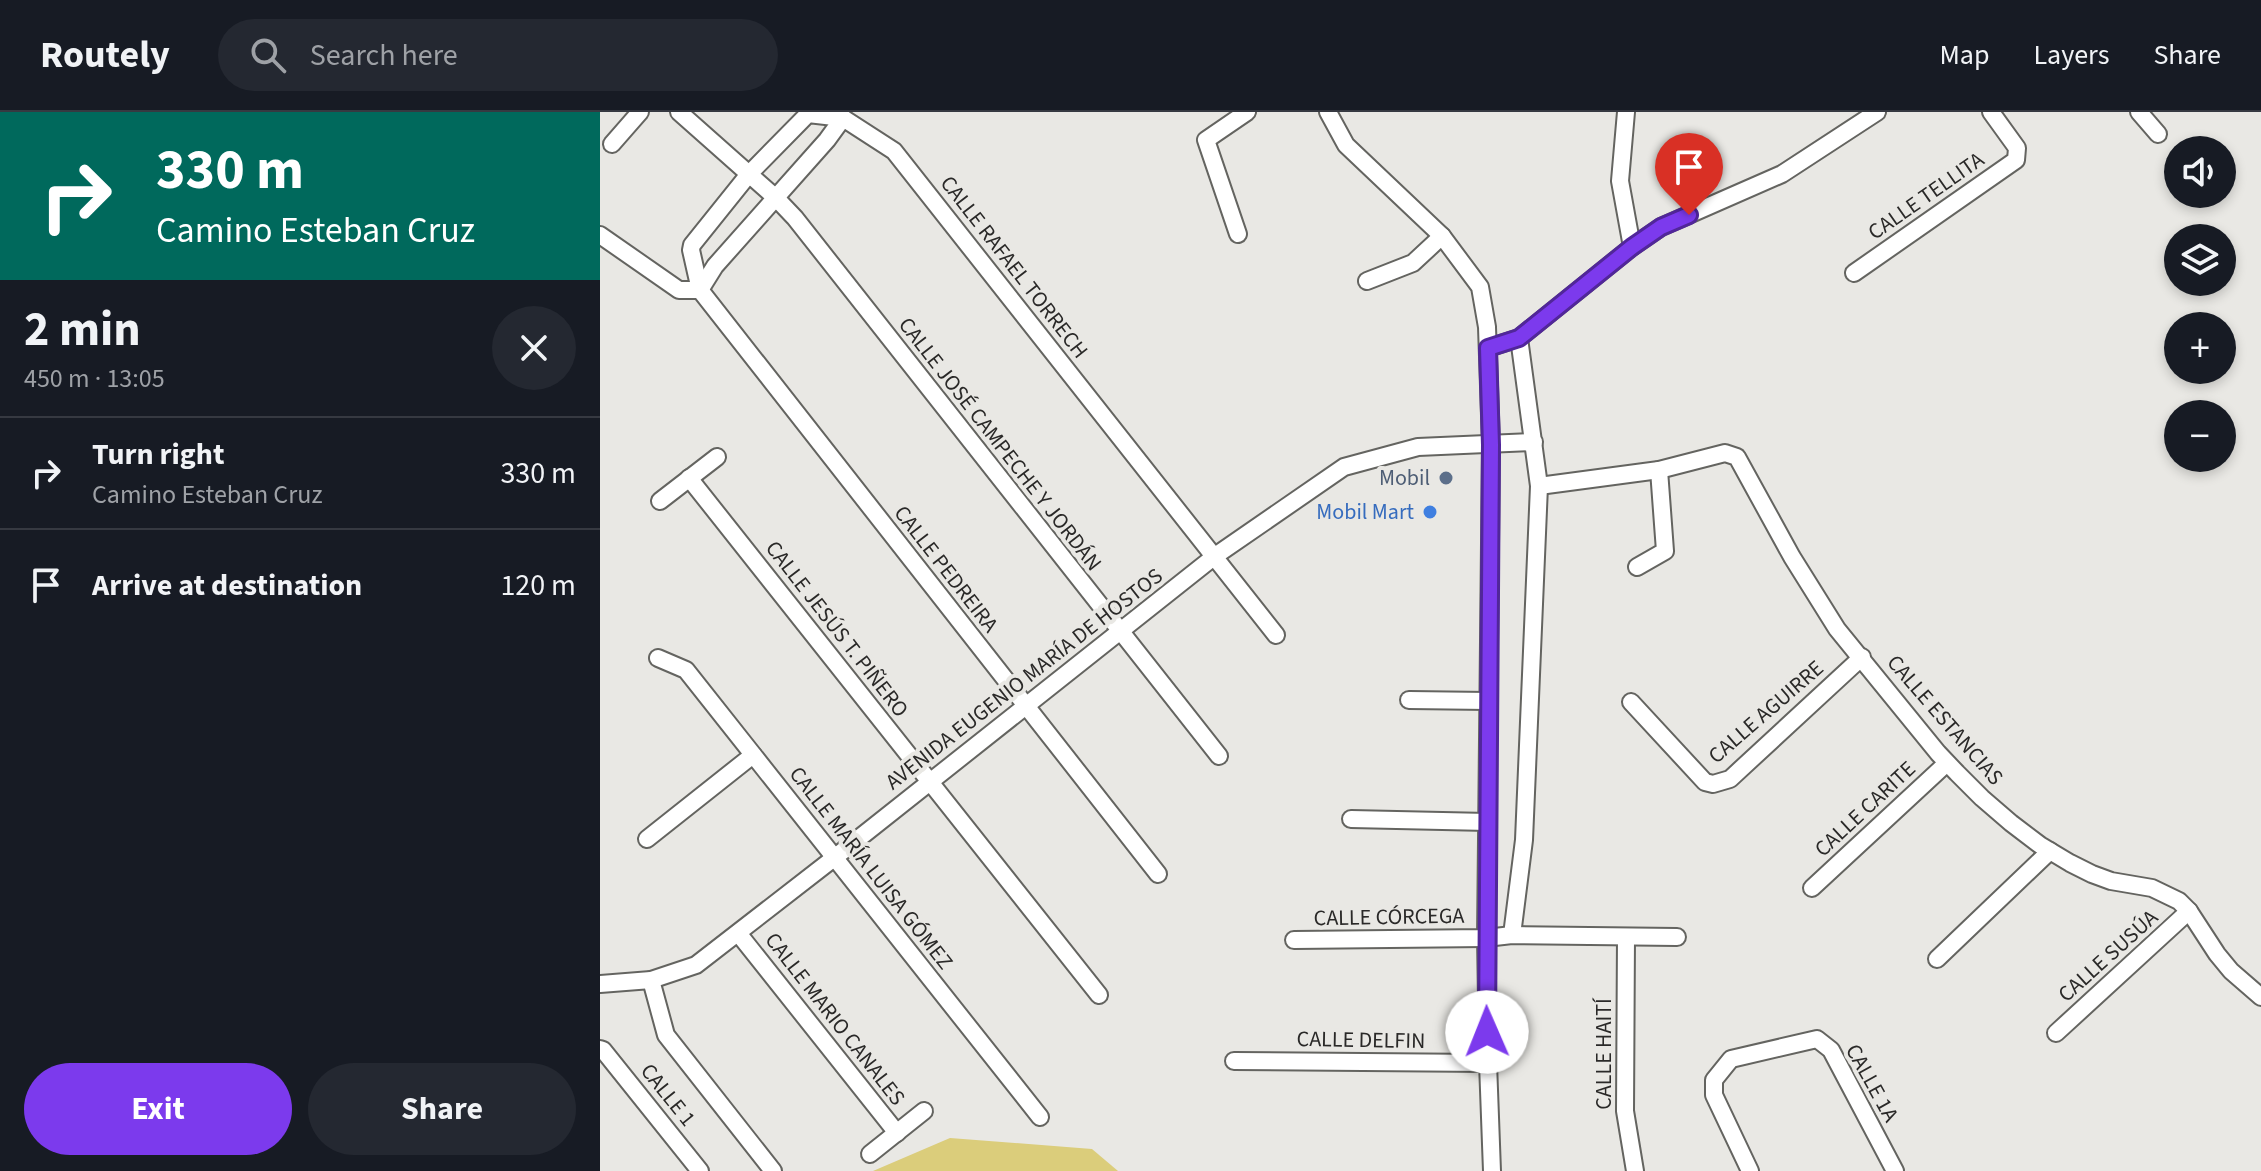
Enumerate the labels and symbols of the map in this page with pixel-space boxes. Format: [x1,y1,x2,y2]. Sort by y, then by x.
pin [1655,133,1723,215]
street label: CALLE TELLITA [1861,144,1991,248]
street label: CALLE RAFAEL TORRECH [932,169,1096,365]
street label: CALLE JOSÉ CAMPECHE Y JORDÁN [891,310,1109,578]
place label: Mobil [1379,462,1430,494]
marker: Mobil [1437,469,1455,487]
place label: Mobil Mart [1316,496,1415,528]
street label: CALLE PEDREIRA [886,499,1006,639]
marker: Mobil Mart [1421,503,1439,521]
street label: CALLE JESÚS T. PIÑERO [758,534,916,724]
street label: AVENIDA EUGENIO MARÍA DE HOSTOS [879,560,1169,798]
street label: CALLE ESTANCIAS [1879,648,2011,792]
street label: CALLE AGUIRRE [1701,653,1831,771]
street label: CALLE CARITE [1807,754,1923,864]
street label: CALLE MARÍA LUISA GÓMEZ [781,760,961,976]
street label: CALLE CÓRCEGA [1313,900,1465,934]
street label: CALLE SUSÚA [2051,902,2165,1010]
street label: CALLE MARIO CANALES [757,926,913,1112]
position arrow [1445,990,1529,1074]
street label: CALLE HAITÍ [1588,997,1620,1110]
street label: CALLE DELFIN [1296,1023,1426,1057]
street label: CALLE 1A [1837,1038,1907,1128]
street label: CALLE 1 [633,1057,703,1133]

